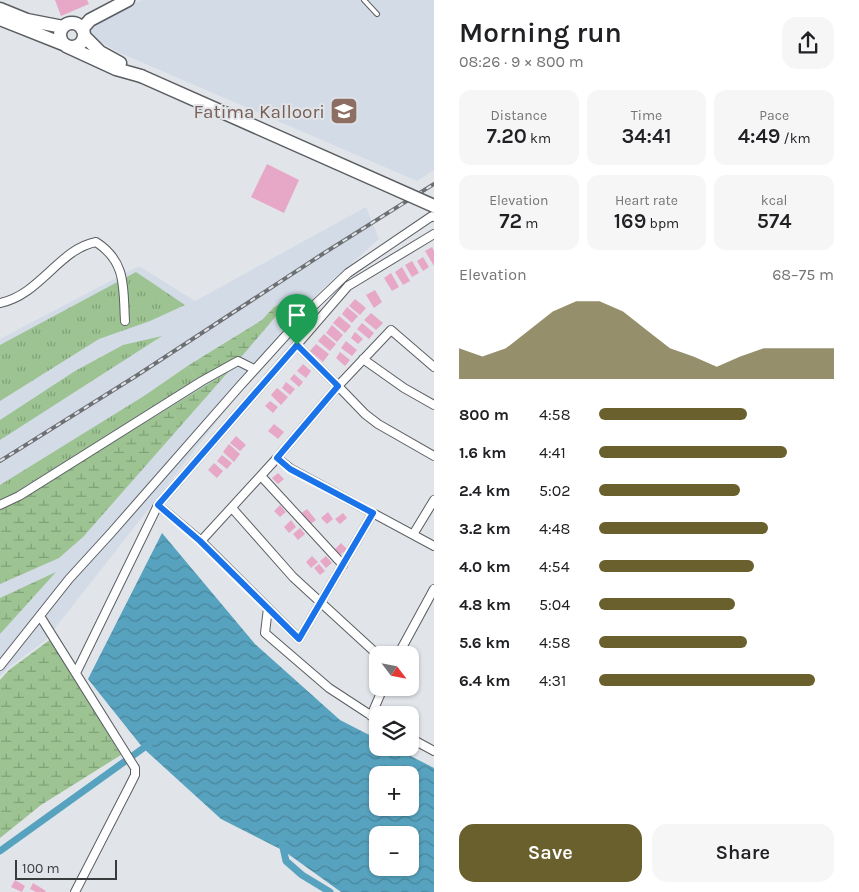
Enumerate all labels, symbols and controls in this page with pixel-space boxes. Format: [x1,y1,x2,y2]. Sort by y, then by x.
text: Morning run [459,16,622,49]
button: share [782,17,834,69]
text: 08:26 · 9 × 800 m [459,52,584,71]
school or university icon: Fatima Kalloori [329,96,359,126]
place label: Fatima Kalloori [194,101,325,123]
text: Distance [491,107,547,124]
text: Time [631,107,662,124]
text: Pace [759,107,789,124]
text: 7.20 [487,124,527,148]
text: 34:41 [621,124,672,148]
text: 4:49 [738,124,780,148]
text: km [527,130,551,147]
text: /km [780,130,811,147]
text: Elevation [489,192,548,209]
text: Heart rate [615,192,678,209]
text: kcal [761,192,788,209]
text: 72 [499,209,522,233]
text: 169 [614,209,646,233]
text: 574 [757,209,792,233]
text: m [522,215,538,232]
text: bpm [646,215,679,232]
text: Elevation [459,265,527,284]
text: 68–75 m [772,265,834,284]
pin [276,294,318,345]
icon: arrive [283,301,311,329]
text: 800 m [459,405,509,424]
text: 4:58 [539,405,571,424]
text: 1.6 km [459,443,507,462]
text: 4:41 [539,443,566,462]
text: 2.4 km [459,481,510,500]
text: 5:02 [539,481,571,500]
text: 3.2 km [459,519,511,538]
text: 4:48 [539,519,570,538]
text: 4.0 km [459,557,511,576]
text: 4:54 [539,557,570,576]
text: 4.8 km [459,595,511,614]
text: 5:04 [539,595,570,614]
text: 5.6 km [459,633,510,652]
text: 4:58 [539,633,571,652]
north arrow [369,646,419,696]
map controls [369,646,419,876]
text: 6.4 km [459,671,510,690]
text: 4:31 [539,671,566,690]
button: layers [369,706,419,756]
button: + [369,766,419,816]
button: Save [459,824,642,882]
button: Share [652,824,834,882]
button: − [369,826,419,876]
scale bar [15,857,118,880]
text: 100 m [22,860,60,877]

